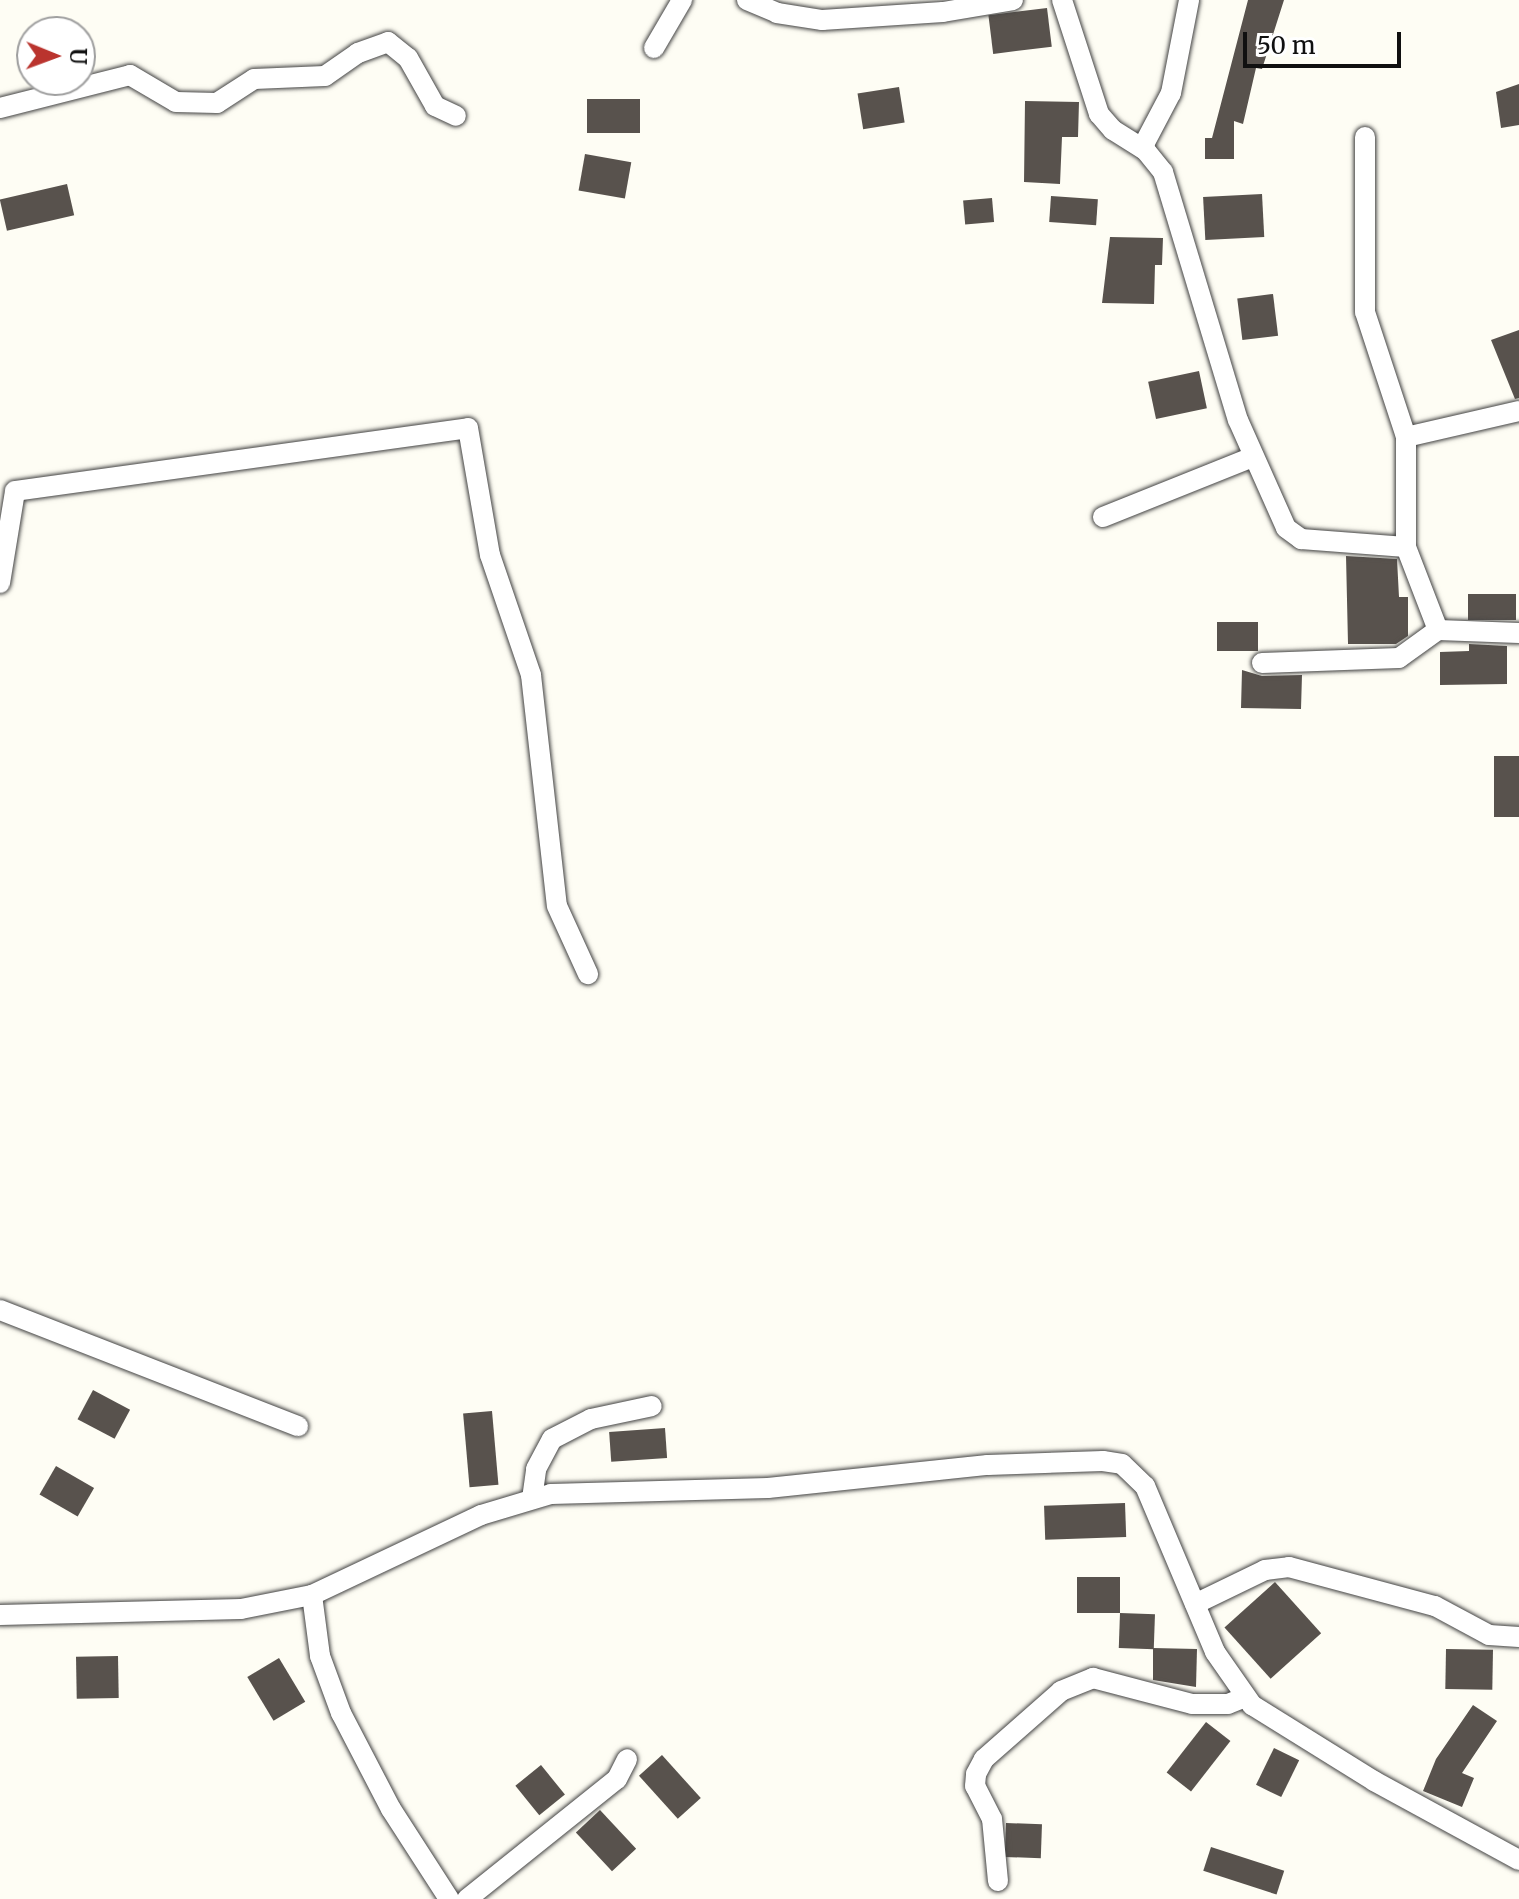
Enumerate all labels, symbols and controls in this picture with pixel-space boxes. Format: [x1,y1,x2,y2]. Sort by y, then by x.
north arrow [16,16,96,96]
scale bar [1247,16,1405,66]
text: 50 m [1257,30,1316,61]
text: U [64,48,92,65]

